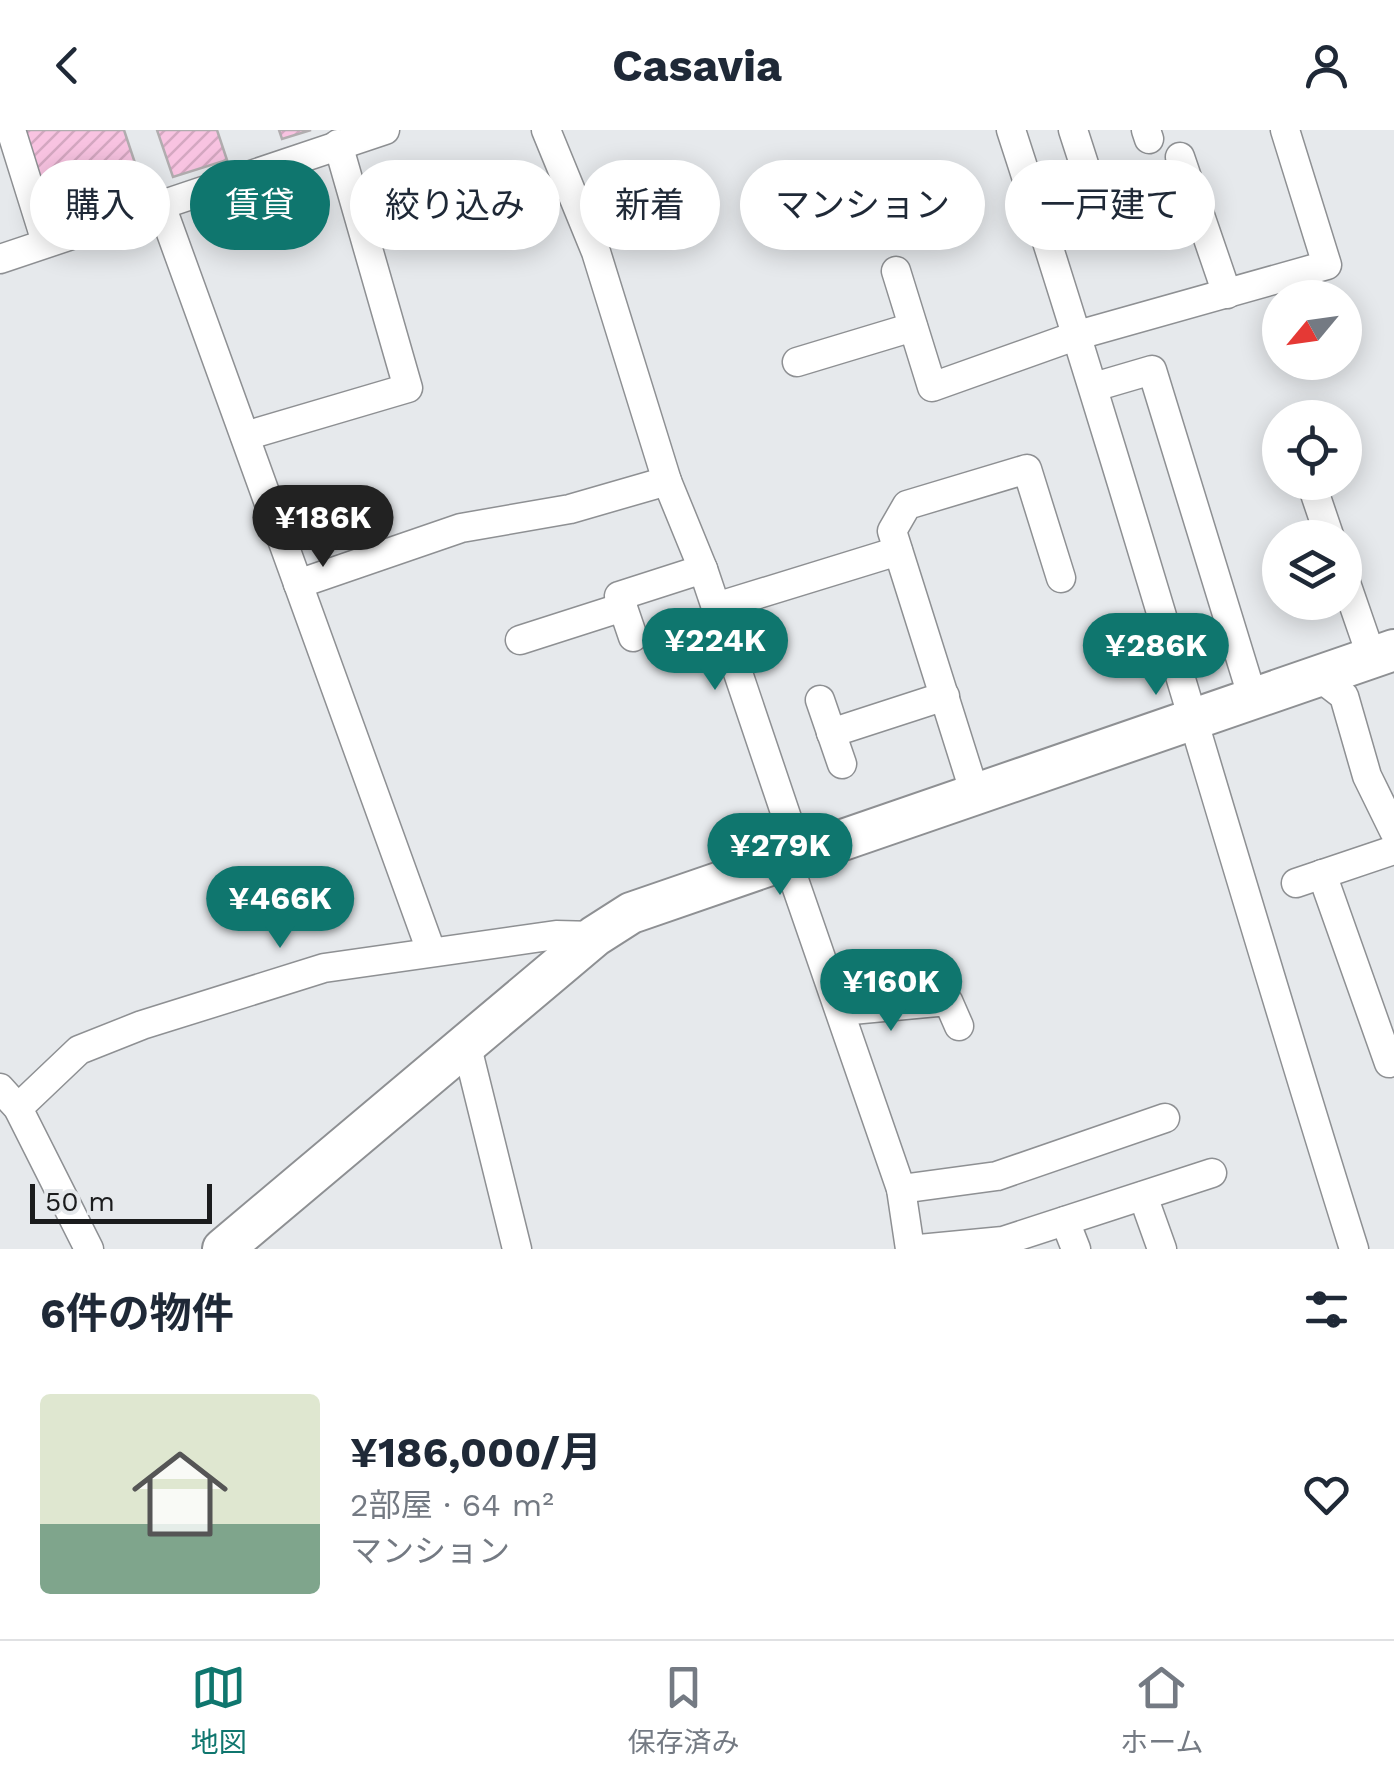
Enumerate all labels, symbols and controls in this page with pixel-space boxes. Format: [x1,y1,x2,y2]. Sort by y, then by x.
icon: back [40,38,95,93]
icon: person [1299,38,1354,93]
text: Casavia [612,39,782,92]
chip: 購入 [30,160,170,250]
chip: 賃貸 [190,160,330,250]
chip: 絞り込み [350,160,560,250]
chip: 新着 [580,160,720,250]
chip: マンション [740,160,985,250]
chip: 一戸建て [1005,160,1215,250]
north arrow [1262,280,1362,380]
map controls [1262,280,1362,620]
button: locate [1262,400,1362,500]
pin: ¥186K [253,485,393,570]
text: ¥186K [274,498,372,536]
button: layers [1262,520,1362,620]
pin: ¥224K [645,608,785,693]
pin: ¥286K [1086,613,1226,698]
text: ¥224K [664,621,766,659]
text: ¥286K [1105,626,1207,664]
pin: ¥279K [710,813,850,898]
text: ¥279K [729,826,831,864]
pin: ¥466K [210,866,350,951]
text: ¥466K [228,879,332,917]
pin: ¥160K [821,949,961,1034]
text: ¥160K [842,962,940,1000]
scale bar [30,1179,212,1224]
text: 50 m [45,1185,115,1218]
icon: filters [1299,1282,1354,1337]
text: 6件の物件 [40,1289,234,1338]
text: ¥186,000/月 [350,1428,602,1477]
icon: home [120,1434,240,1554]
icon: heart [1299,1467,1354,1522]
text: 2部屋 · 64 m² [350,1486,554,1524]
text: マンション [350,1532,510,1570]
tab: 地図 [190,1660,246,1760]
tab: 保存済み [627,1660,739,1760]
tab: ホーム [1120,1660,1204,1760]

